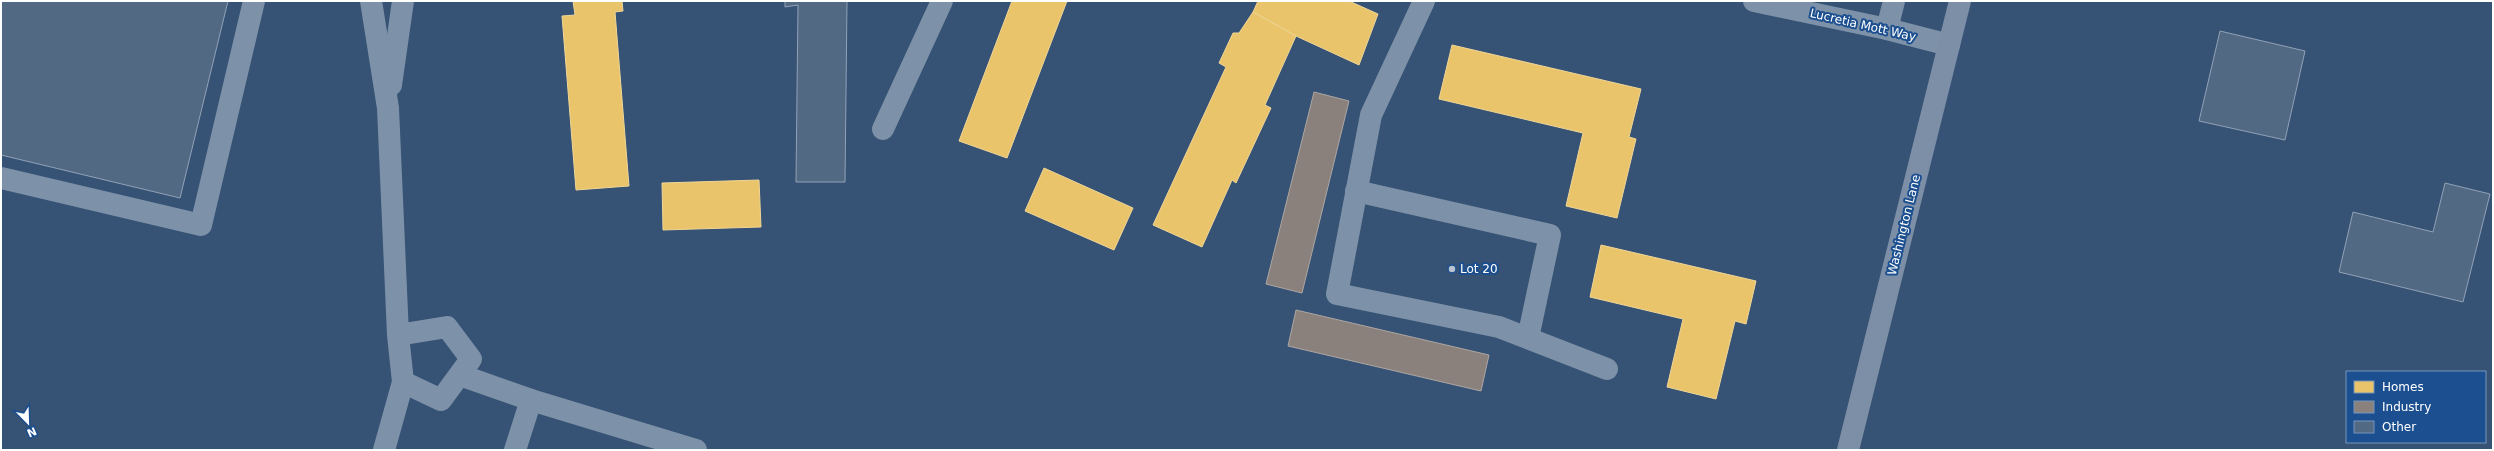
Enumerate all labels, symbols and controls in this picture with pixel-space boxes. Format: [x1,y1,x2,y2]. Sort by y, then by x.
street label: Lucretia Mott Way [1809,6,1917,44]
street label: Washington Lane [1885,173,1923,277]
place label: Lot 20 [1460,262,1498,276]
marker: Lot 20 [1447,264,1457,274]
legend [2346,371,2486,443]
text: Homes [2382,380,2424,394]
text: Industry [2382,400,2431,414]
north arrow [8,403,48,443]
text: Other [2382,420,2416,434]
text: N [25,424,38,440]

